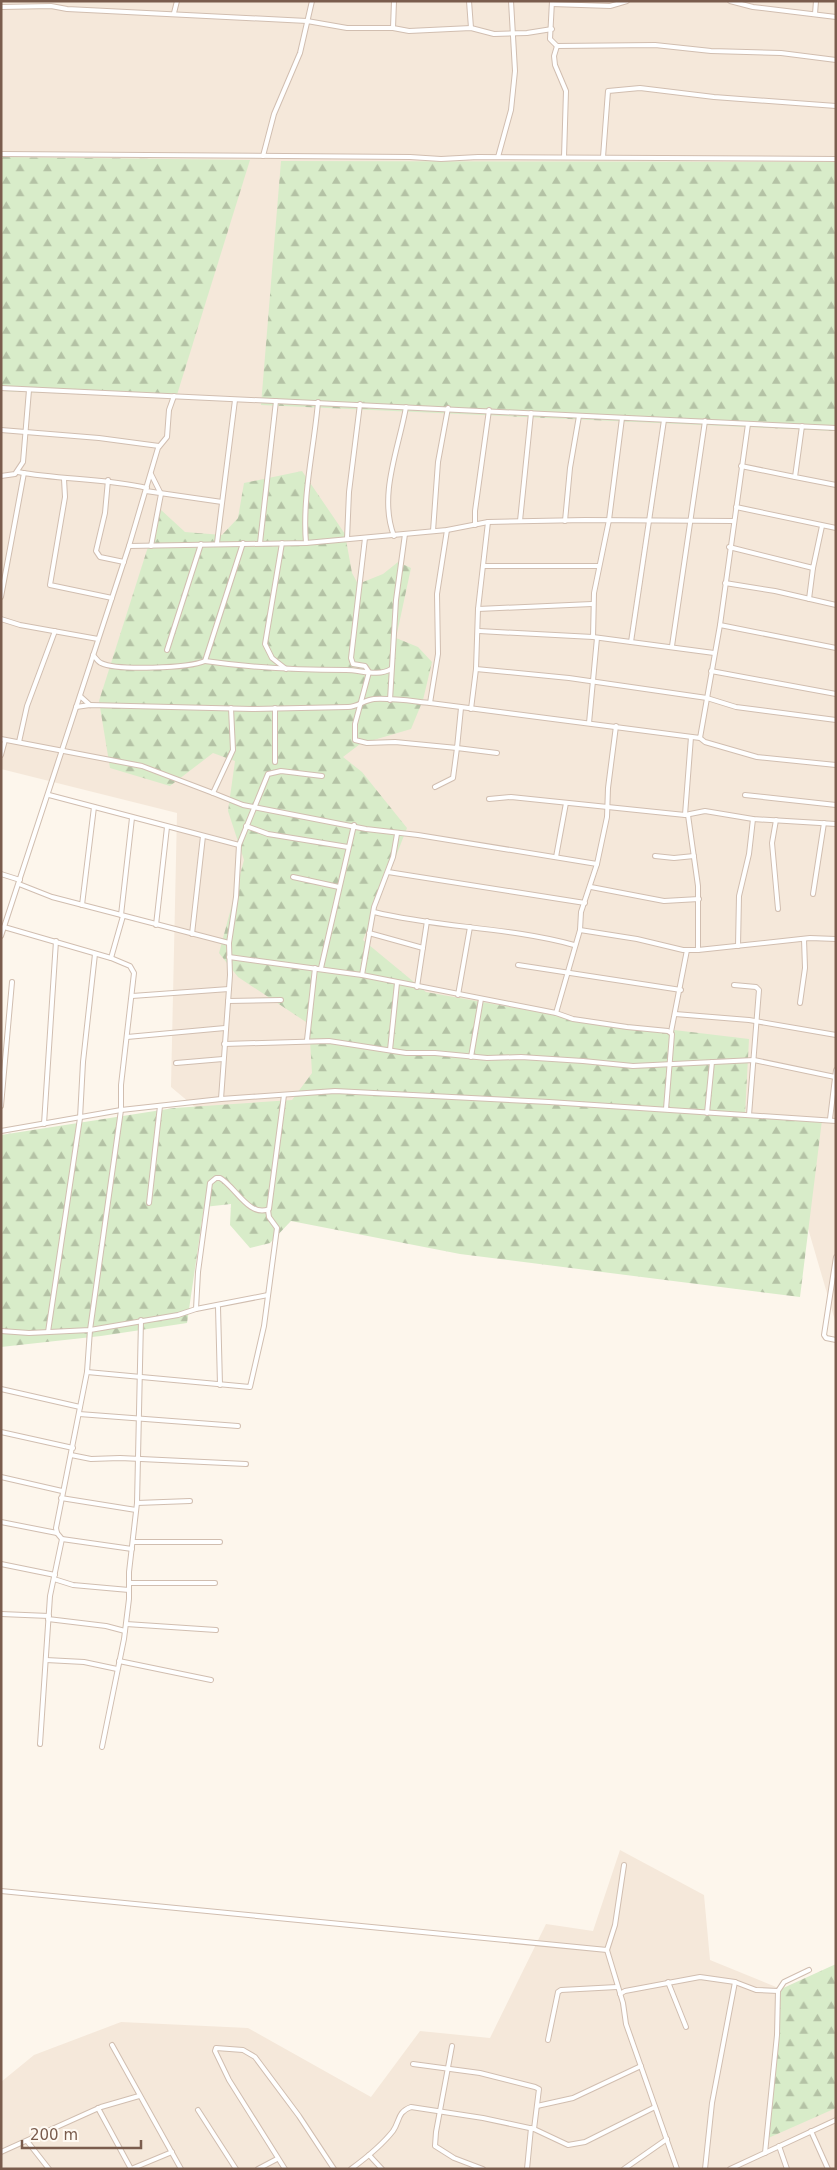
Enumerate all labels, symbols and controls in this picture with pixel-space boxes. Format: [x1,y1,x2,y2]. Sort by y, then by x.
scale bar [22,2118,141,2150]
text: 200 m [30,2126,78,2144]

